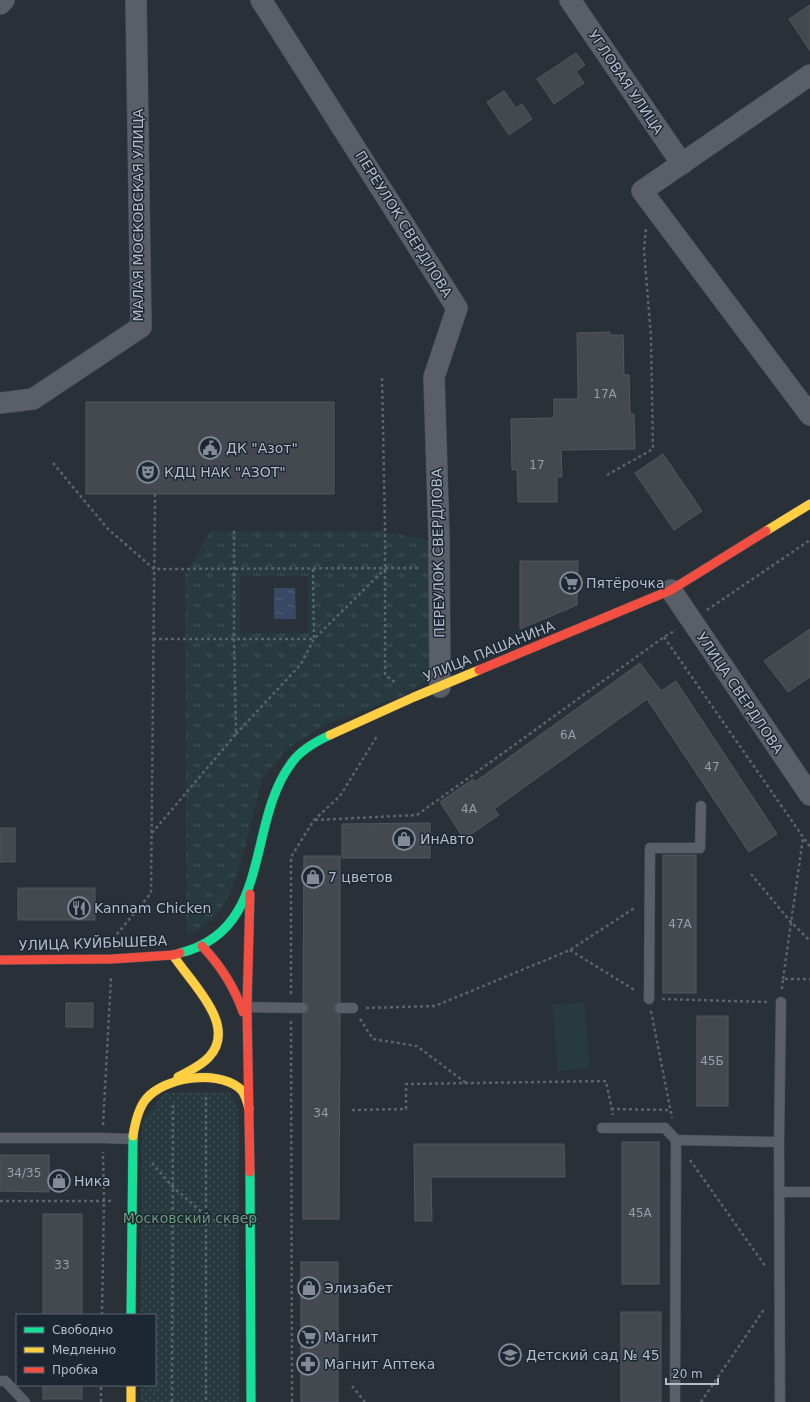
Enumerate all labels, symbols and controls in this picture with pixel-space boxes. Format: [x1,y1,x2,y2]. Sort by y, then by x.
street label: УГЛОВАЯ УЛИЦА [585,27,667,137]
street label: МАЛАЯ МОСКОВСКАЯ УЛИЦА [130,108,146,321]
street label: ПЕРЕУЛОК СВЕРДЛОВА [352,148,456,300]
house number: 17А [593,387,618,401]
public building icon: ДК "Азот" [197,435,223,461]
place label: ДК "Азот" [226,440,298,456]
house number: 17 [529,458,545,472]
theatre icon: КДЦ НАК "АЗОТ" [135,459,161,485]
place label: КДЦ НАК "АЗОТ" [164,464,286,480]
street label: ПЕРЕУЛОК СВЕРДЛОВА [429,468,447,638]
supermarket icon: Пятёрочка [558,570,584,596]
place label: Пятёрочка [586,575,664,591]
street label: УЛИЦА ПАШАНИНА [421,617,557,685]
street label: УЛИЦА СВЕРДЛОВА [693,629,787,757]
house number: 6А [560,728,577,742]
house number: 47 [704,760,720,774]
house number: 4А [461,802,478,816]
shop icon: ИнАвто [391,826,417,852]
place label: ИнАвто [420,831,474,847]
shop icon: 7 цветов [300,864,326,890]
place label: 7 цветов [328,869,393,885]
restaurant icon: Kannam Chicken [66,895,92,921]
place label: Kannam Chicken [94,900,211,916]
house number: 47А [668,917,693,931]
street label: УЛИЦА КУЙБЫШЕВА [19,931,168,954]
house number: 45Б [700,1054,724,1068]
house number: 34 [313,1106,329,1120]
house number: 34/35 [7,1166,41,1180]
shop icon: Ника [46,1168,72,1194]
place label: Ника [74,1173,111,1189]
house number: 45А [628,1206,653,1220]
park label: Московский сквер [123,1210,257,1226]
house number: 33 [54,1258,70,1272]
shop icon: Элизабет [296,1275,322,1301]
place label: Элизабет [324,1280,393,1296]
legend [16,1314,156,1386]
text: Свободно [52,1323,113,1337]
supermarket icon: Магнит [296,1324,322,1350]
place label: Магнит [324,1329,378,1345]
school or university icon: Детский сад № 45 [497,1342,523,1368]
text: Медленно [52,1343,116,1357]
place label: Детский сад № 45 [526,1347,660,1363]
pharmacy icon: Магнит Аптека [295,1351,321,1377]
place label: Магнит Аптека [324,1356,435,1372]
scale bar [666,1360,718,1386]
text: Пробка [52,1363,98,1377]
text: 20 m [672,1367,703,1381]

